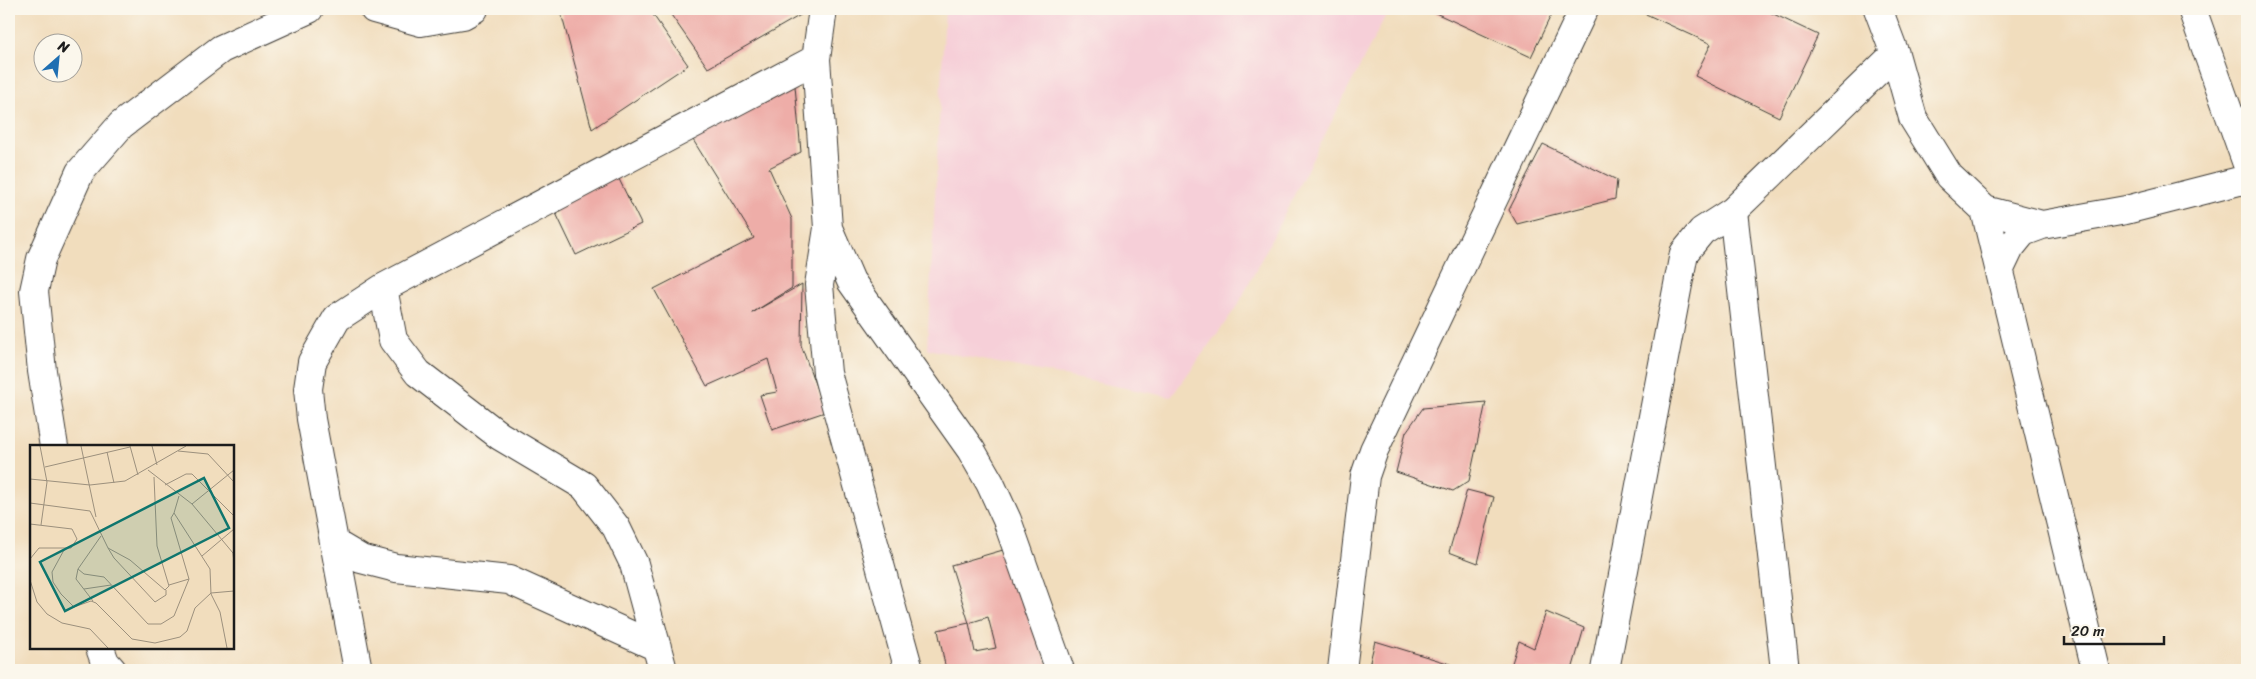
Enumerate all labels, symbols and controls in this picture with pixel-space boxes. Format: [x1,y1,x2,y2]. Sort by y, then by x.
north arrow [32,32,82,82]
text: N [53,33,74,60]
inset map [30,445,234,649]
scale bar [2064,614,2164,646]
text: 20 m [2071,618,2105,644]

